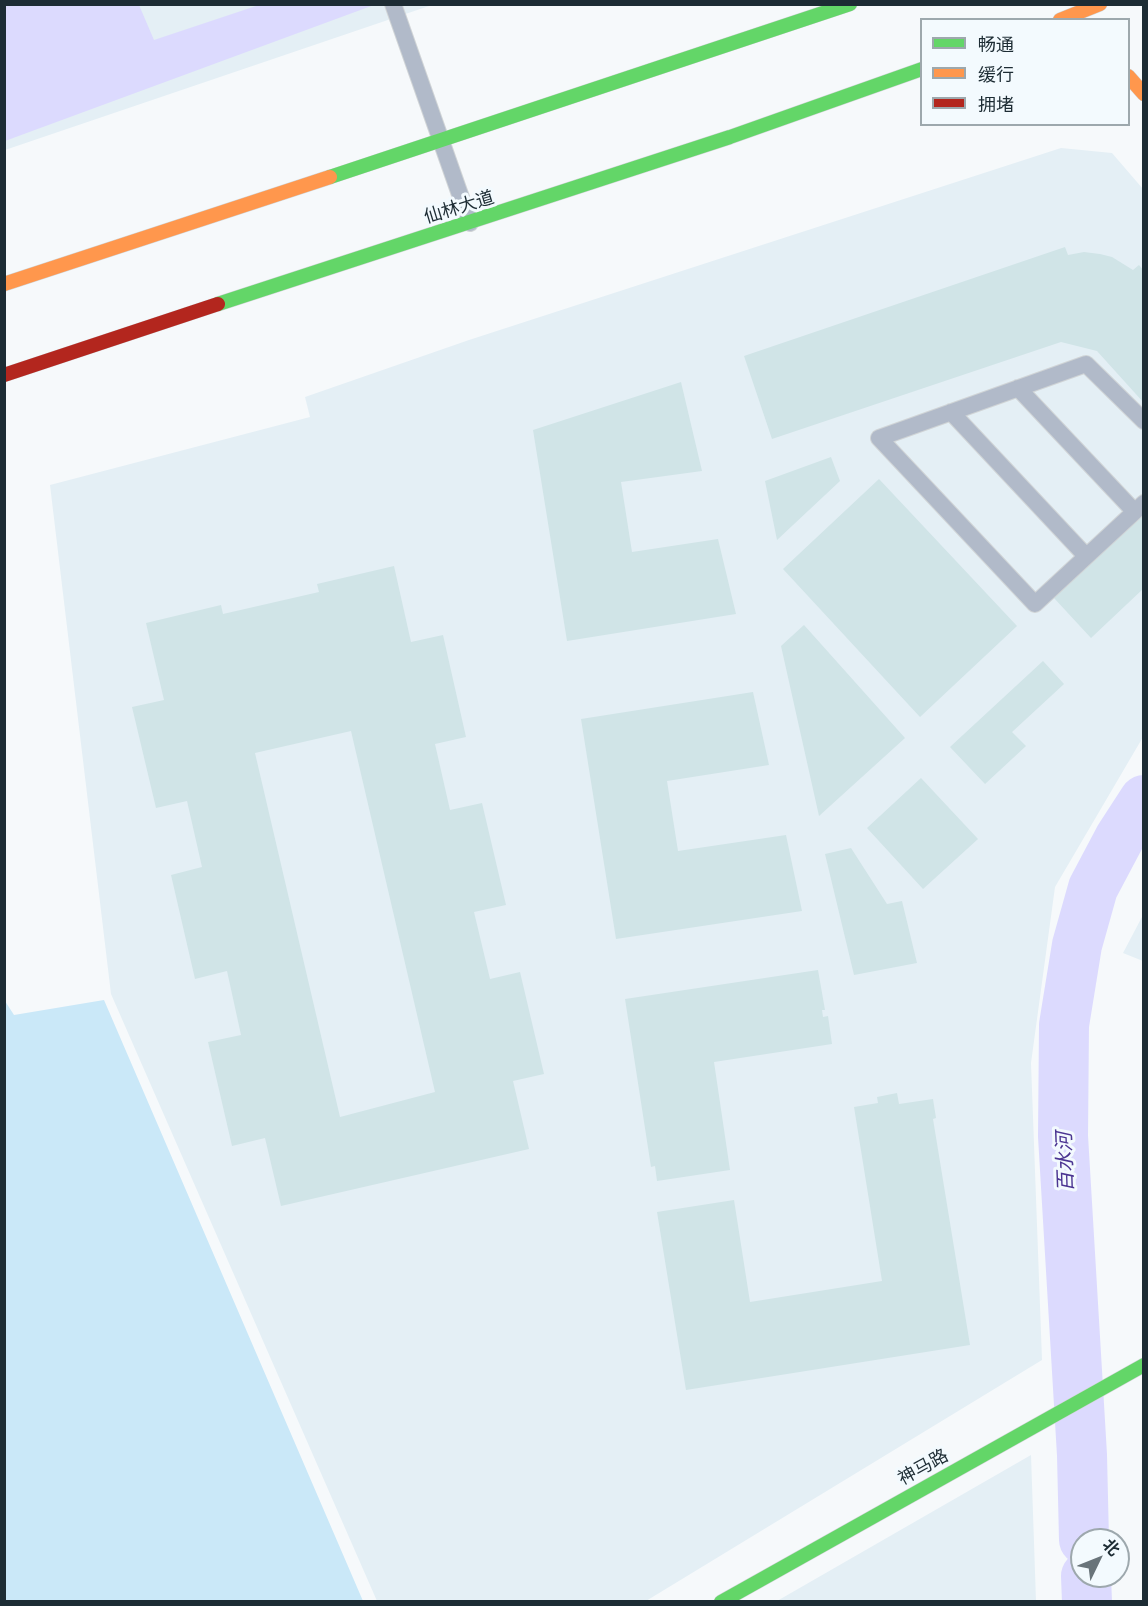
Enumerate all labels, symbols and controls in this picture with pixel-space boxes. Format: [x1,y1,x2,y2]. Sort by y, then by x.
legend [920,18,1130,126]
text: 畅通 [978,33,1014,55]
text: 缓行 [978,63,1014,85]
text: 拥堵 [978,93,1014,115]
street label: 仙林大道 [421,186,497,228]
water label: 百水河 [1052,1132,1078,1192]
street label: 神马路 [894,1444,952,1490]
north arrow [1070,1528,1130,1588]
text: 北 [1100,1534,1124,1559]

